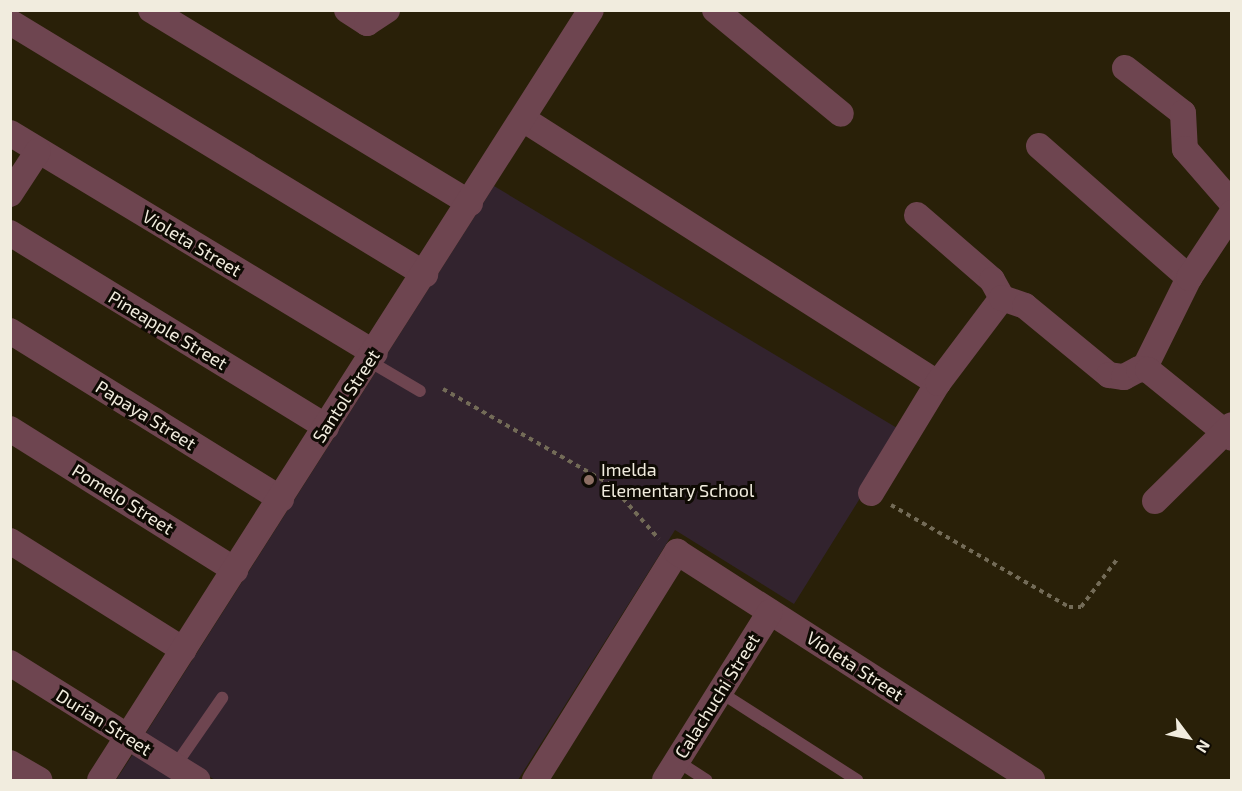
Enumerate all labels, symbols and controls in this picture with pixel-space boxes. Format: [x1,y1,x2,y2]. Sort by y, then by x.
street label: Violeta Street [139,205,245,281]
street label: Pineapple Street [105,286,231,374]
street label: Santol Street [308,345,384,447]
street label: Papaya Street [92,376,200,454]
street label: Pomelo Street [68,459,178,539]
place label: Imelda Elementary School [601,459,755,502]
marker: Imelda Elementary School [582,473,596,487]
street label: Violeta Street [802,627,908,705]
street label: Calachuchi Street [670,630,764,762]
street label: Durian Street [52,684,156,760]
north arrow [1158,707,1218,767]
text: N [1193,737,1215,757]

